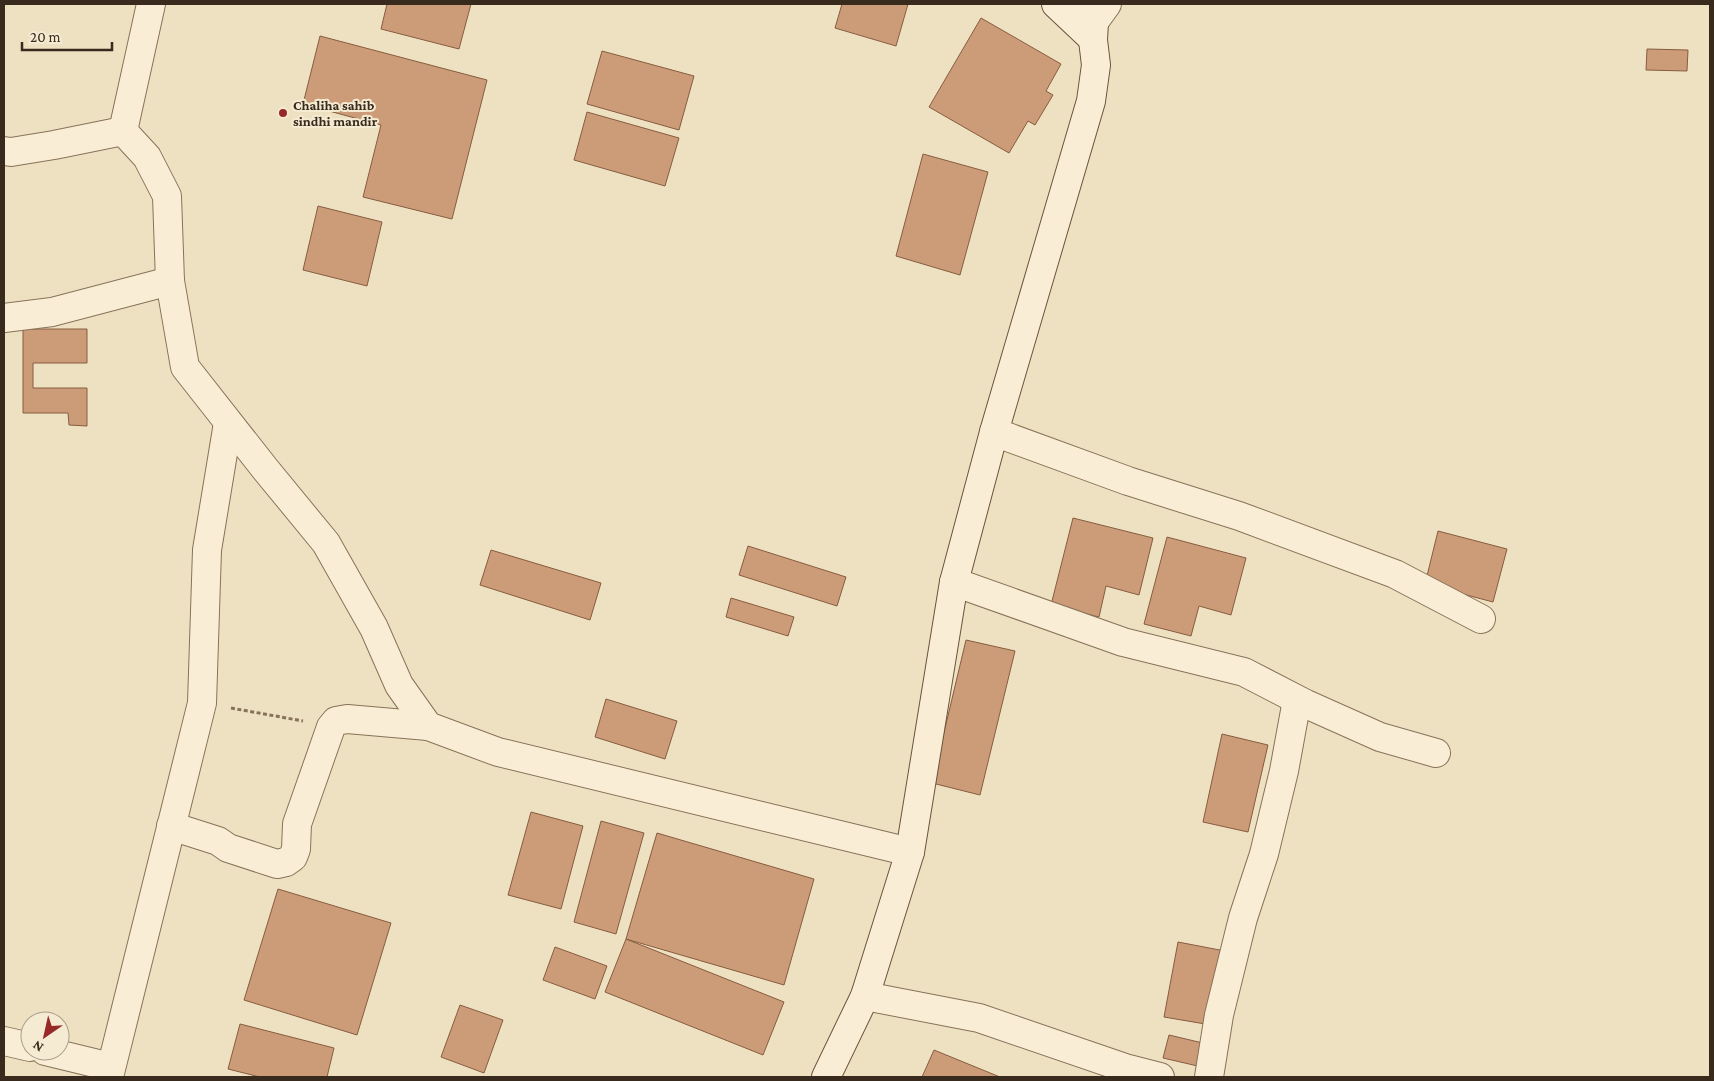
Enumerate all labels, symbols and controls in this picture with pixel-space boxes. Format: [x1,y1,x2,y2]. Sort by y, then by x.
scale bar [22,20,112,52]
text: 20 m [30,29,61,45]
place label: Chaliha sahib sindhi mandir [293,97,378,129]
marker: Chaliha sahib sindhi mandir [277,107,289,119]
north arrow [20,1011,70,1061]
text: N [29,1037,46,1056]

